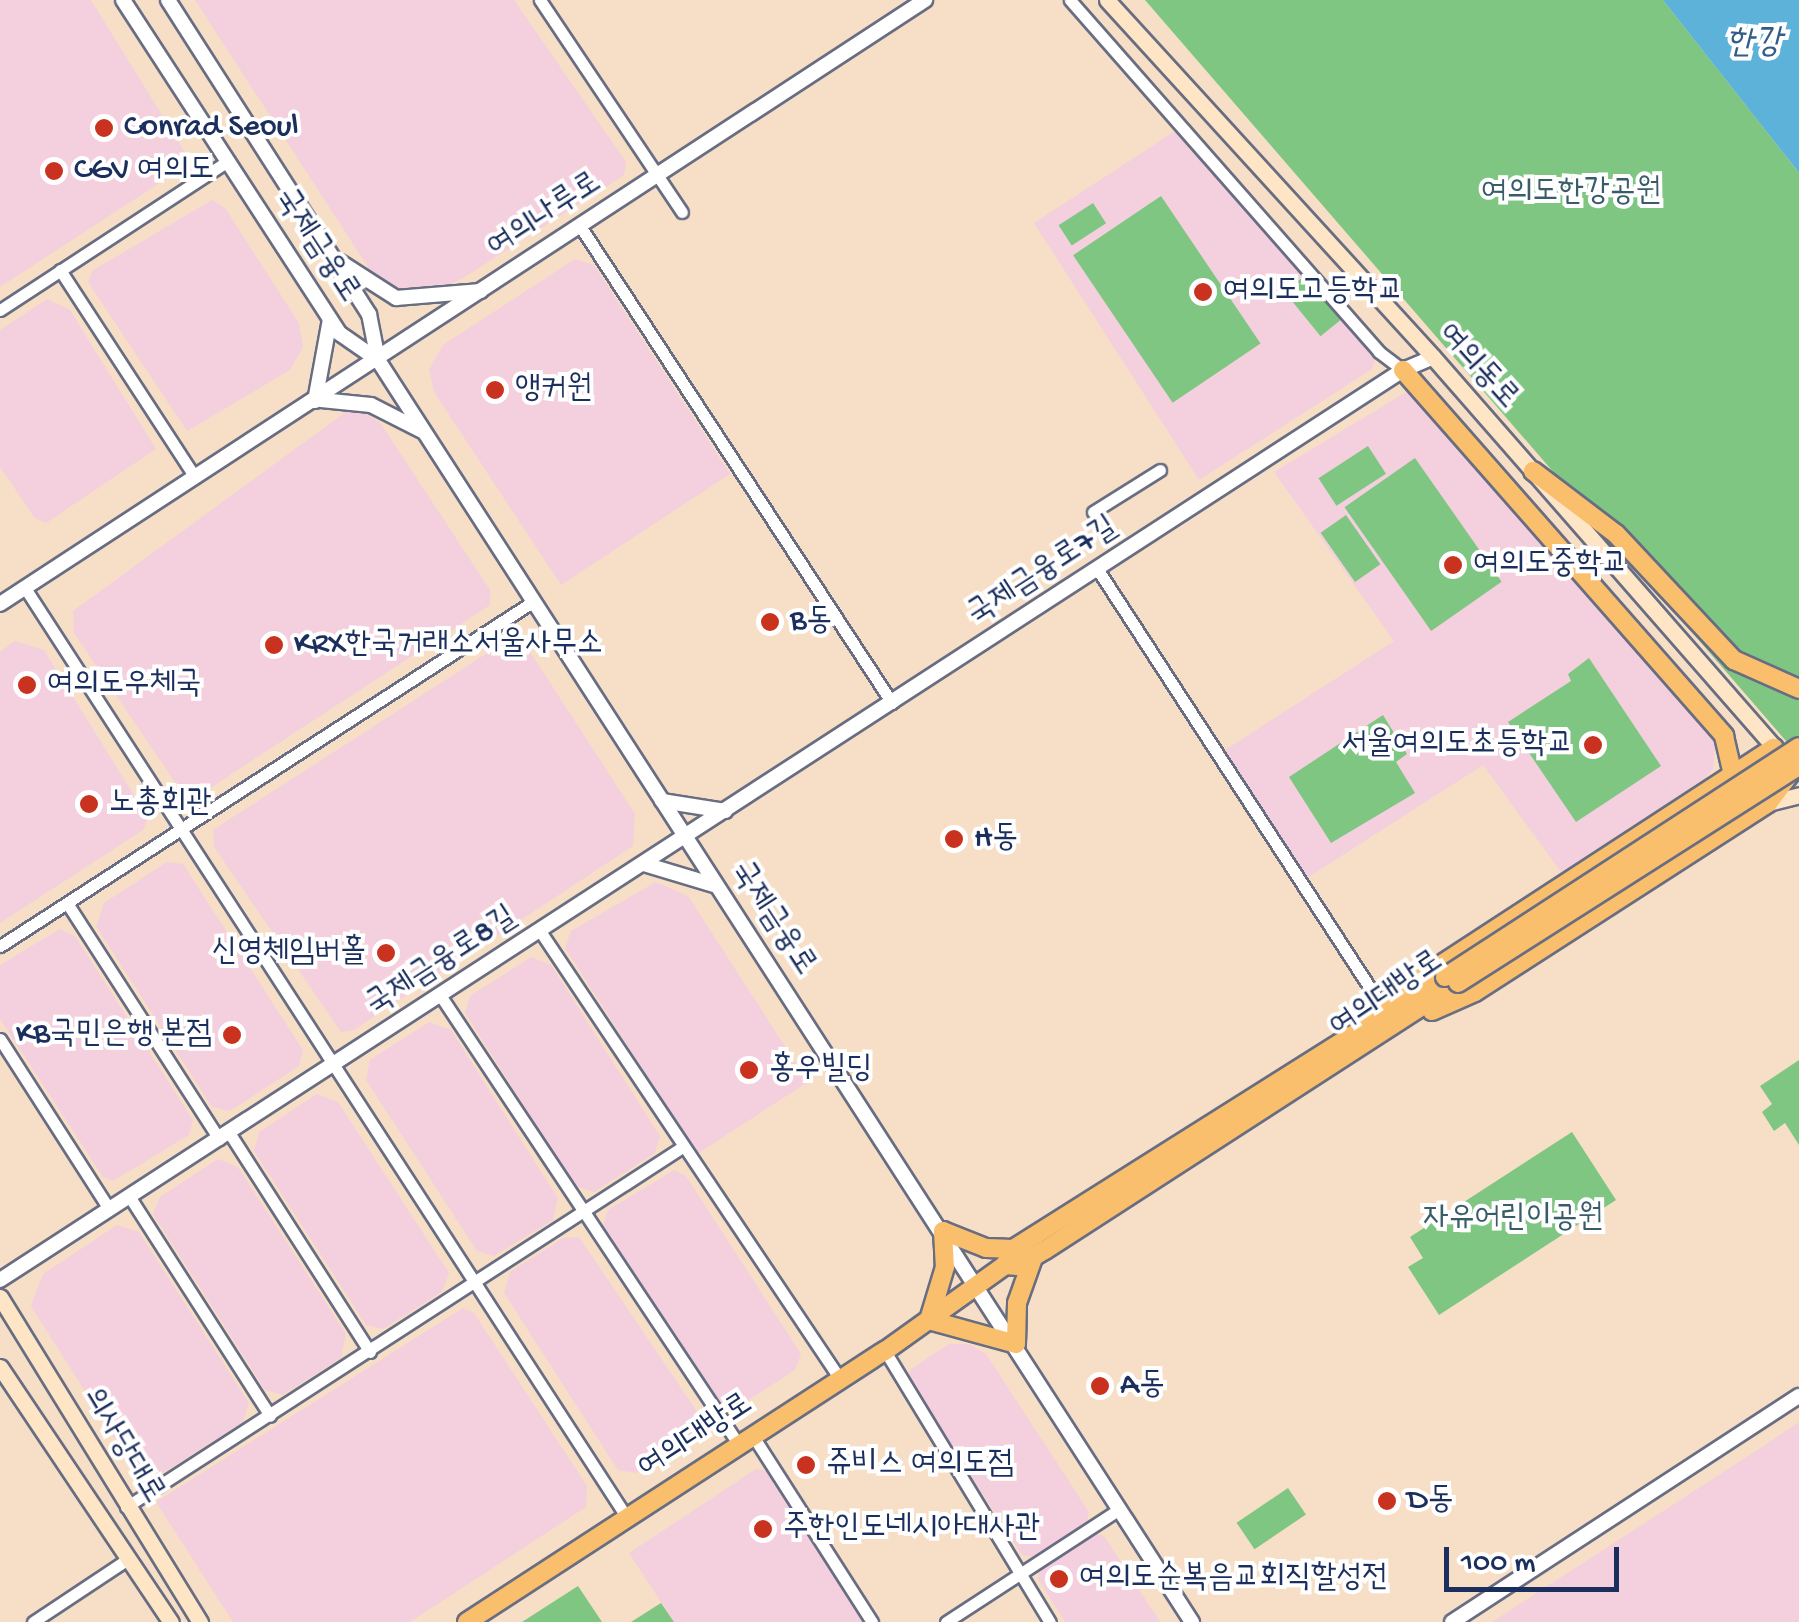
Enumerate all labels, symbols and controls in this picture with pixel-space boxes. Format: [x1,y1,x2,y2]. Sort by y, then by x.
water label: 한강 [1726,24,1782,66]
place label: Conrad Seoul [124,109,299,147]
marker: Conrad Seoul [93,117,115,139]
place label: CGV 여의도 [74,152,214,190]
marker: CGV 여의도 [43,160,65,182]
street label: 여의나루로 [481,165,609,267]
park label: 여의도한강공원 [1481,174,1661,212]
street label: 국제금융로 [265,182,367,310]
place label: 여의도고등학교 [1223,273,1403,311]
marker: 여의도고등학교 [1192,281,1214,303]
street label: 여의동로 [1428,316,1526,418]
place label: 앵커원 [515,371,592,409]
marker: 앵커원 [484,379,506,401]
street label: 국제금융로7길 [961,509,1125,635]
place label: 여의도중학교 [1473,546,1628,584]
marker: 여의도중학교 [1442,554,1464,576]
place label: B동 [790,603,832,641]
marker: B동 [759,611,781,633]
place label: KRX한국거래소서울사무소 [294,626,603,664]
marker: KRX한국거래소서울사무소 [263,634,285,656]
place label: 여의도우체국 [47,666,202,704]
marker: 여의도우체국 [16,674,38,696]
place label: 서울여의도초등학교 [1341,726,1573,764]
marker: 서울여의도초등학교 [1582,734,1604,756]
place label: 노총회관 [109,785,212,823]
marker: 노총회관 [78,793,100,815]
place label: H동 [974,820,1018,858]
marker: H동 [943,828,965,850]
street label: 국제금융로 [721,855,823,983]
street label: 국제금융로8길 [359,899,525,1025]
place label: 신영체임버홀 [212,934,366,972]
marker: 신영체임버홀 [375,942,397,964]
street label: 여의대방로 [1323,943,1451,1047]
place label: KB국민은행 본점 [16,1016,212,1054]
marker: KB국민은행 본점 [221,1024,243,1046]
place label: 홍우빌딩 [769,1051,872,1089]
marker: 홍우빌딩 [738,1059,760,1081]
park label: 자유어린이공원 [1423,1200,1603,1238]
place label: A동 [1120,1367,1165,1405]
marker: A동 [1089,1375,1111,1397]
street label: 의사당대로 [72,1381,172,1511]
street label: 여의대방로 [632,1386,760,1488]
place label: 쥬비스 여의도점 [826,1446,1014,1484]
marker: 쥬비스 여의도점 [795,1454,817,1476]
place label: D동 [1407,1482,1454,1520]
marker: D동 [1376,1490,1398,1512]
place label: 주한인도네시아대사관 [783,1510,1040,1548]
marker: 주한인도네시아대사관 [752,1518,774,1540]
scale bar [1449,1527,1624,1589]
text: 100 m [1461,1547,1536,1582]
place label: 여의도순복음교회직할성전 [1079,1560,1388,1598]
marker: 여의도순복음교회직할성전 [1048,1568,1070,1590]

